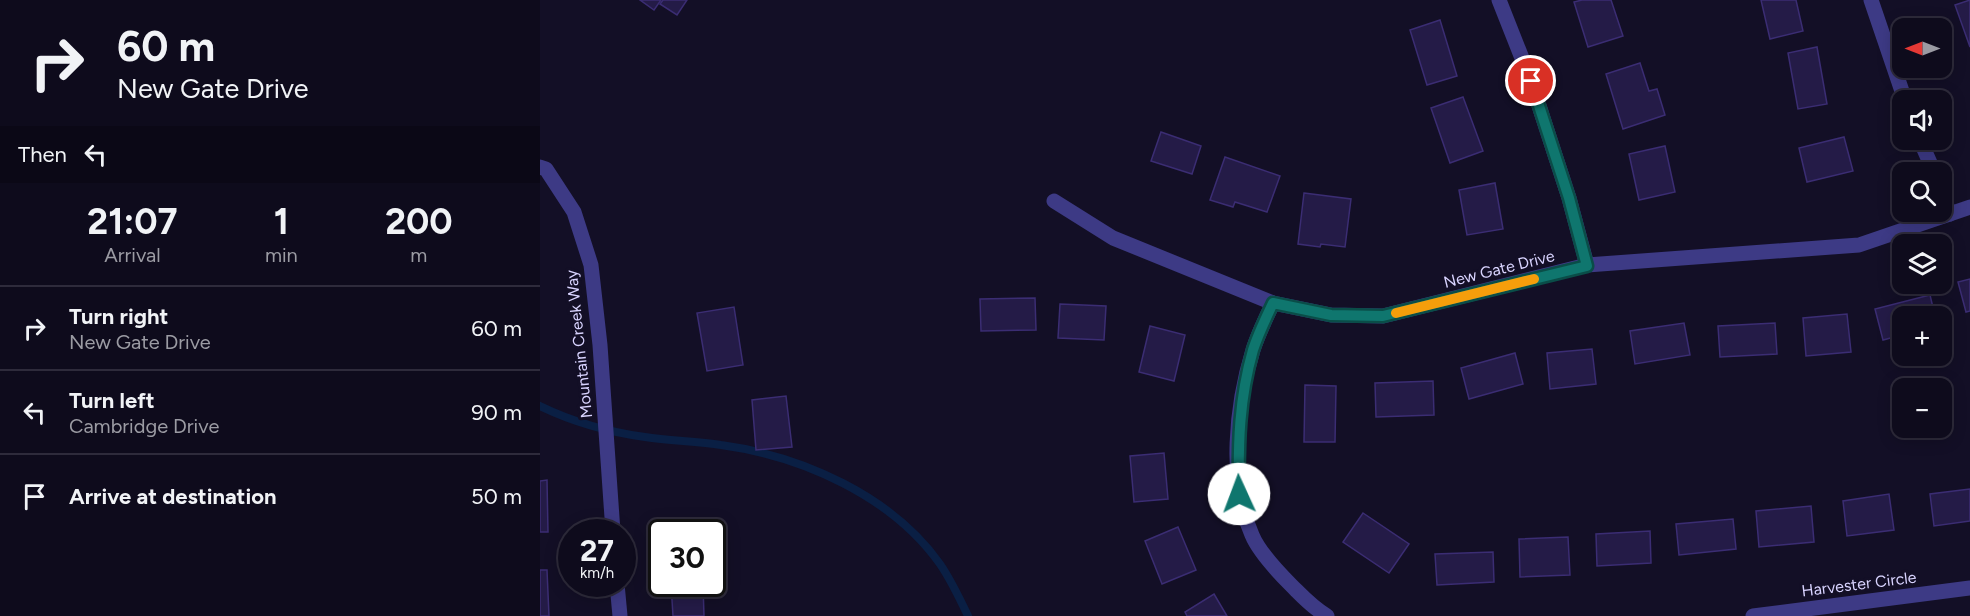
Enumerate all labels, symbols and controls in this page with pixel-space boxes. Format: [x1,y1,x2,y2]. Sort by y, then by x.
north arrow [1892,18,1952,78]
map controls [1892,18,1952,438]
text: 60 m [117,21,215,72]
icon: right [18,24,96,102]
pin [1505,55,1556,106]
icon: arrive [1514,64,1547,97]
text: New Gate Drive [117,72,308,105]
button: sound [1892,90,1952,150]
icon: left [79,138,112,171]
text: Then [18,141,67,168]
button: search [1892,162,1952,222]
text: 21:07 [87,200,178,243]
text: 1 [274,200,289,243]
text: 200 [385,200,453,243]
button: layers [1892,234,1952,294]
text: Arrival [104,243,161,267]
text: min [265,243,298,267]
text: m [410,243,427,267]
street label: New Gate Drive [1442,246,1557,292]
street label: Mountain Creek Way [562,268,596,419]
text: Turn right [69,303,168,330]
button: + [1892,306,1952,366]
icon: right [18,312,51,345]
text: 60 m [471,315,522,342]
text: New Gate Drive [69,330,211,354]
button: − [1892,378,1952,438]
text: Turn left [69,387,155,414]
icon: left [18,396,51,429]
text: 90 m [471,399,522,426]
text: Cambridge Drive [69,414,219,438]
position arrow [1207,462,1271,526]
icon: arrive [18,480,51,513]
text: Arrive at destination [69,483,277,510]
text: 50 m [471,483,522,510]
speed limit sign: 30 [648,519,726,597]
text: 27 [580,532,614,569]
text: km/h [580,564,614,582]
street label: Harvester Circle [1800,567,1918,600]

